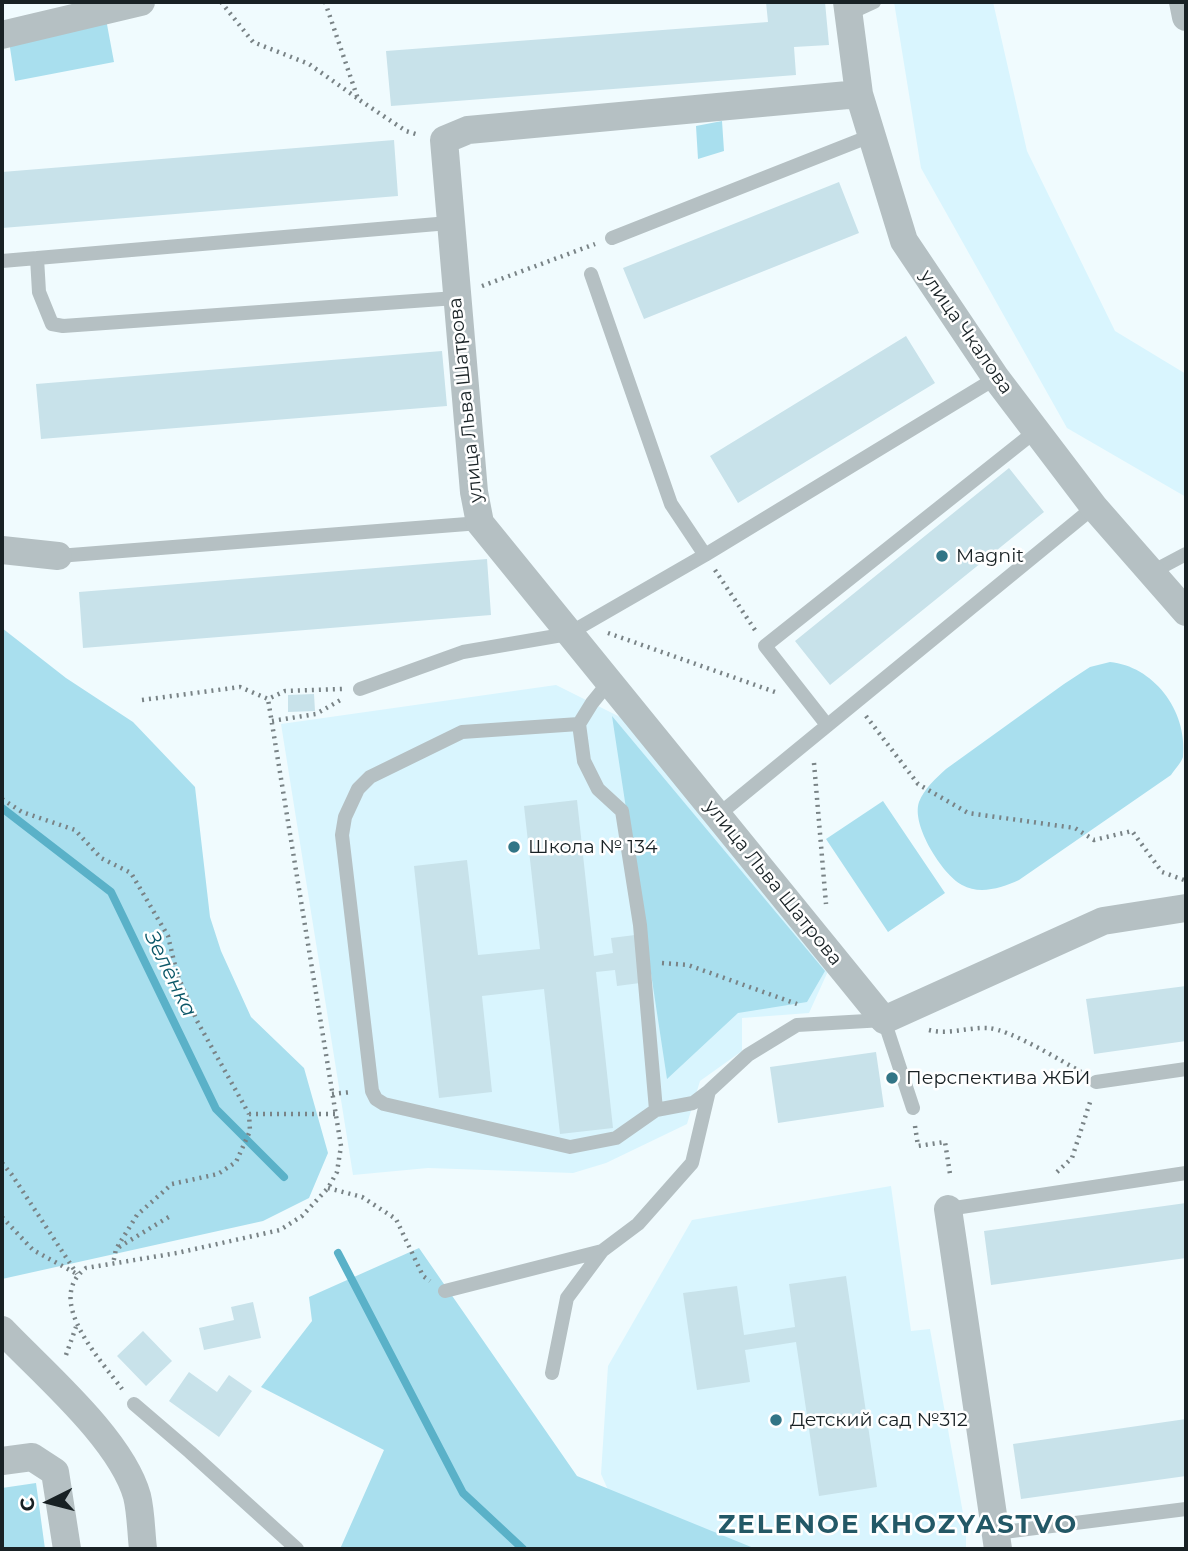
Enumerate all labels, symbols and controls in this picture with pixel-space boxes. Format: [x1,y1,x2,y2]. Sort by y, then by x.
street label: улица Чкалова [915,265,1017,399]
street label: улица Льва Шатрова [444,296,488,504]
place label: Magnit [956,545,1024,567]
marker: Magnit [934,548,950,564]
street label: улица Льва Шатрова [699,796,847,970]
place label: Школа № 134 [528,836,658,858]
marker: Школа № 134 [506,839,522,855]
water label: Зелёнка [138,927,202,1021]
place label: Перспектива ЖБИ [906,1067,1090,1089]
marker: Перспектива ЖБИ [884,1070,900,1086]
place label: Детский сад №312 [790,1409,968,1431]
marker: Детский сад №312 [768,1412,784,1428]
north arrow [14,1467,84,1537]
text: С [15,1496,40,1512]
district label: ZELENOE KHOZYASTVO [720,1509,1076,1541]

